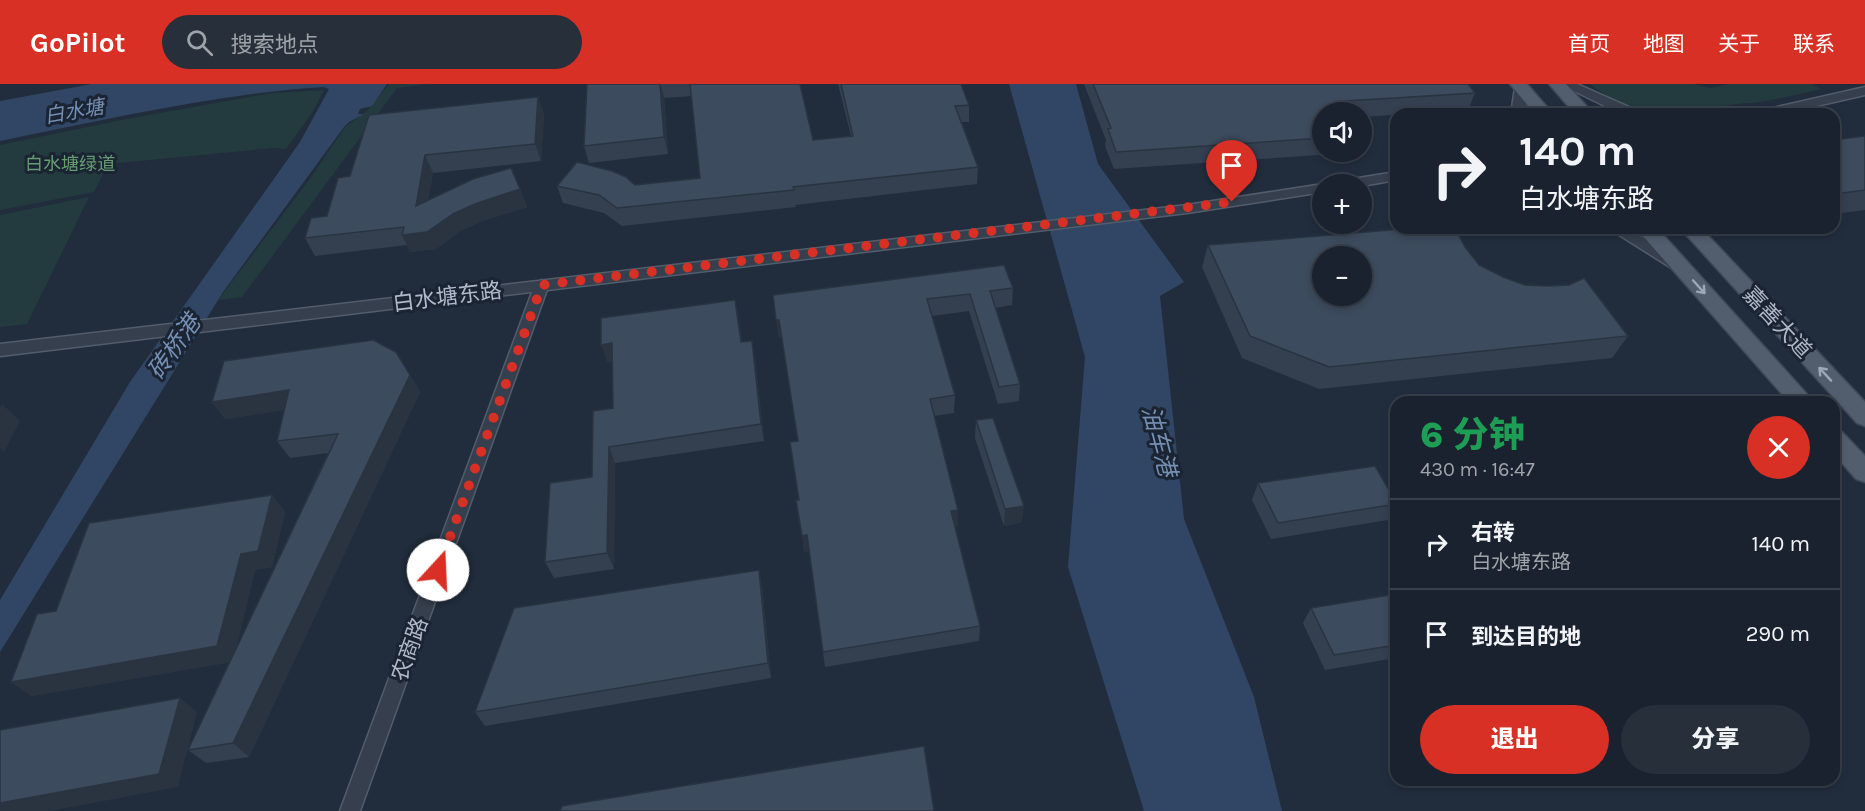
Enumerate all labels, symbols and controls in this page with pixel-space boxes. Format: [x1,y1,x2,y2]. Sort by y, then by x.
search box [162,15,582,69]
text: GoPilot [30,26,126,59]
icon: search [183,26,216,59]
text: 搜索地点 [231,32,319,58]
text: 首页 [1568,32,1610,56]
text: 地图 [1643,32,1685,56]
text: 关于 [1718,32,1760,56]
text: 联系 [1793,32,1835,56]
water label: 白水塘 [43,94,109,128]
map controls [1312,102,1372,306]
button: sound [1312,102,1372,162]
text: 140 m [1519,126,1636,176]
icon: right [1420,132,1498,210]
pin [1206,140,1257,202]
icon: arrive [1215,149,1248,182]
park label: 白水塘绿道 [25,153,115,175]
button: + [1312,174,1372,234]
text: 白水塘东路 [1519,183,1654,215]
button: − [1312,246,1372,306]
street label: 白水塘东路 [391,277,503,317]
one-way arrow [1692,279,1706,294]
street label: 嘉善大道 [1738,282,1817,364]
water label: 砖桥港 [142,307,208,385]
one-way arrow [1818,366,1832,381]
water label: 油车港 [1136,403,1183,482]
text: 6 分钟 [1420,414,1525,456]
button: close [1747,416,1810,479]
text: 430 m · 16:47 [1420,458,1535,481]
text: 右转 [1471,520,1515,546]
icon: right [1420,528,1453,561]
text: 140 m [1752,531,1810,557]
position arrow [406,538,470,602]
text: 白水塘东路 [1471,551,1571,574]
street label: 农商路 [386,614,433,685]
icon: arrive [1420,618,1453,651]
text: 290 m [1746,621,1810,647]
text: 到达目的地 [1471,624,1581,650]
button: 退出 [1420,705,1609,774]
button: 分享 [1621,705,1810,774]

